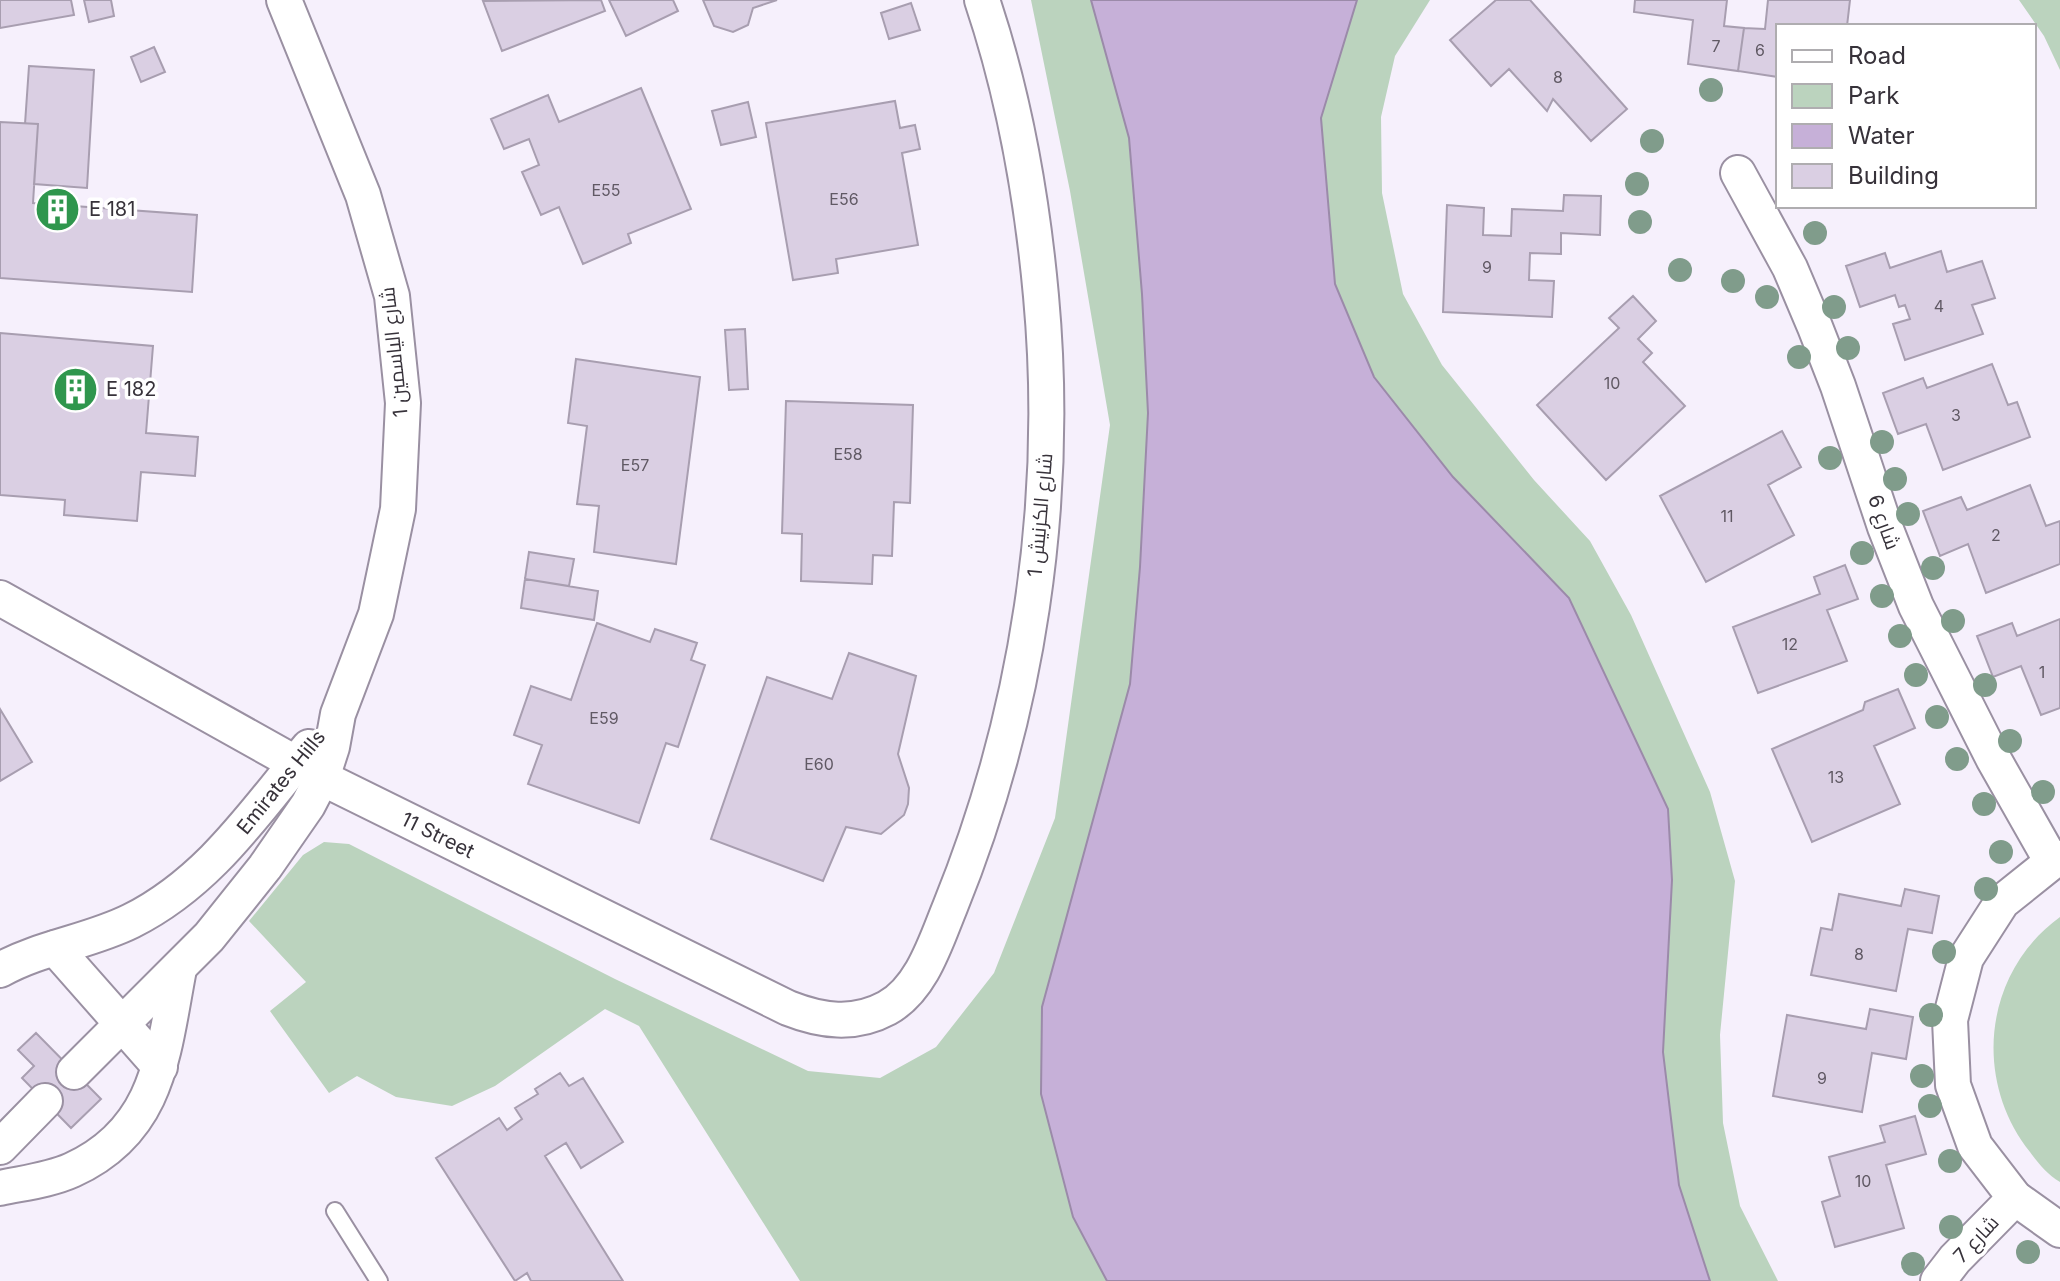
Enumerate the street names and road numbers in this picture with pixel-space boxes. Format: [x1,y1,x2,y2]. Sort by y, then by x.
street label: شارع الياسمين 1 [375,286,415,418]
street label: شارع الكرنيش 1 [1023,452,1059,578]
street label: شارع 6 [1861,491,1905,553]
street label: Emirates Hills [232,725,330,839]
street label: 11 Street [397,807,479,863]
street label: شارع 7 [1948,1210,2005,1269]

